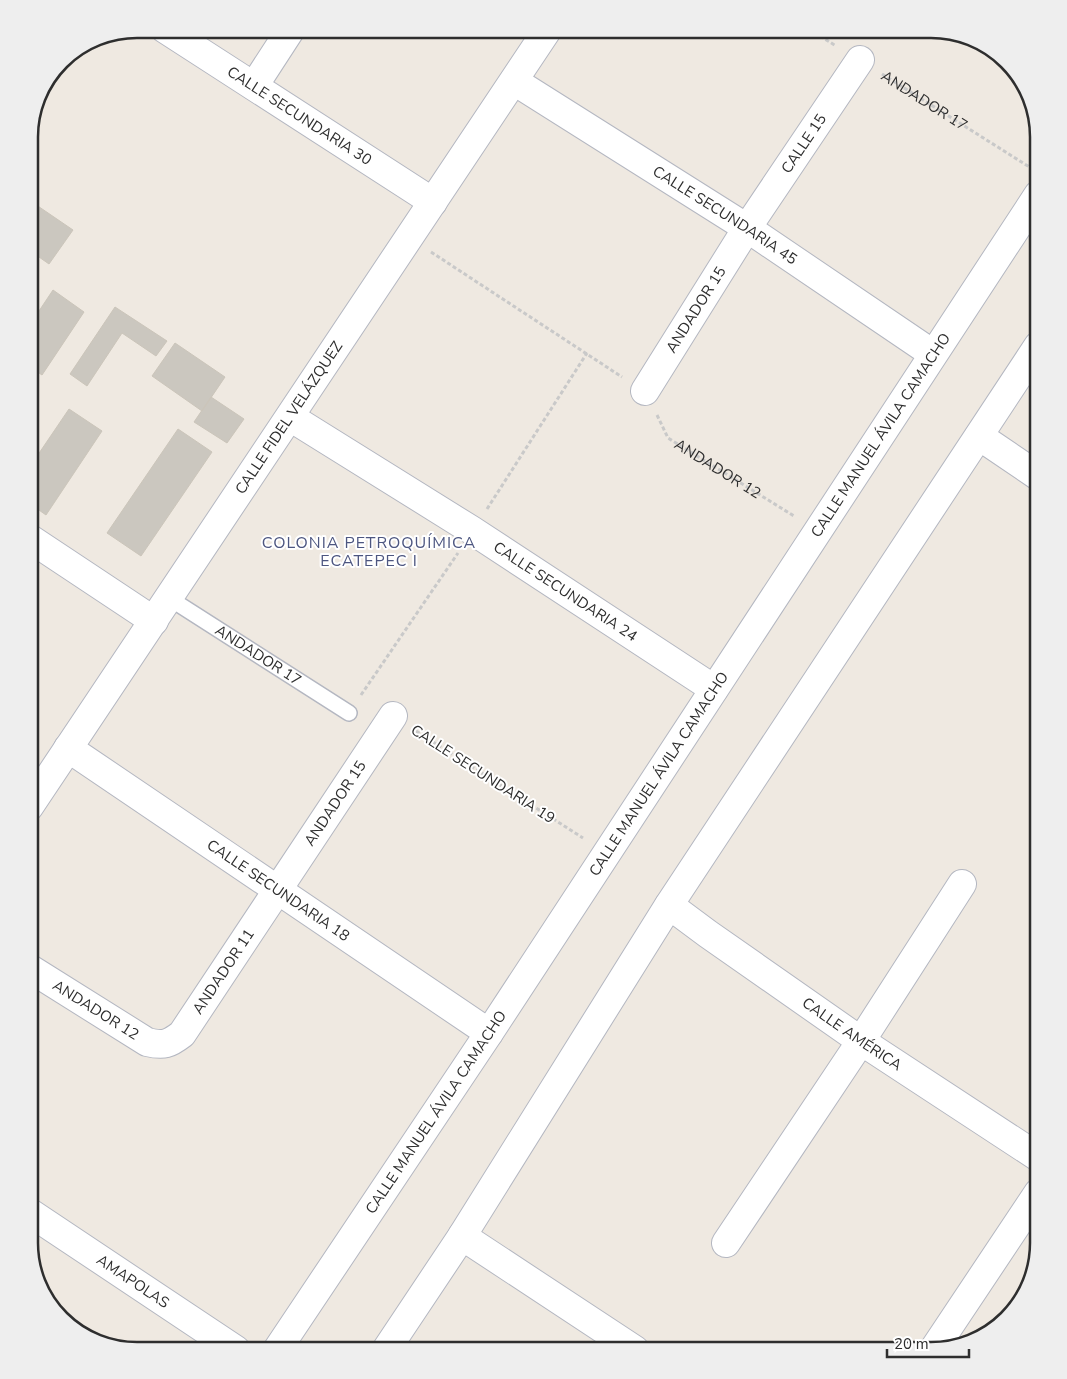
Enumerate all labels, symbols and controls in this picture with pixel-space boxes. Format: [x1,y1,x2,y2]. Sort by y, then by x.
street label: CALLE SECUNDARIA 30 [223,62,376,170]
street label: ANDADOR 17 [877,66,971,135]
street label: CALLE 15 [777,110,831,177]
street label: CALLE SECUNDARIA 45 [649,161,801,269]
street label: ANDADOR 15 [661,263,731,357]
street label: CALLE MANUEL ÁVILA CAMACHO [806,329,955,541]
street label: CALLE FIDEL VELÁZQUEZ [230,337,347,498]
street label: ANDADOR 12 [671,434,765,503]
district label: COLONIA PETROQUÍMICA ECATEPEC I [262,532,476,572]
street label: CALLE SECUNDARIA 24 [489,537,641,646]
street label: ANDADOR 17 [211,620,305,690]
street label: CALLE MANUEL ÁVILA CAMACHO [584,668,733,880]
street label: CALLE SECUNDARIA 19 [407,720,559,828]
street label: ANDADOR 15 [300,757,371,850]
street label: CALLE SECUNDARIA 18 [203,835,354,946]
street label: ANDADOR 11 [188,925,259,1018]
street label: ANDADOR 12 [49,975,143,1045]
street label: CALLE AMÉRICA [798,993,906,1075]
street label: CALLE MANUEL ÁVILA CAMACHO [361,1007,511,1218]
street label: AMAPOLAS [93,1250,173,1313]
scale bar [887,1326,970,1358]
text: 20 m [894,1334,929,1354]

